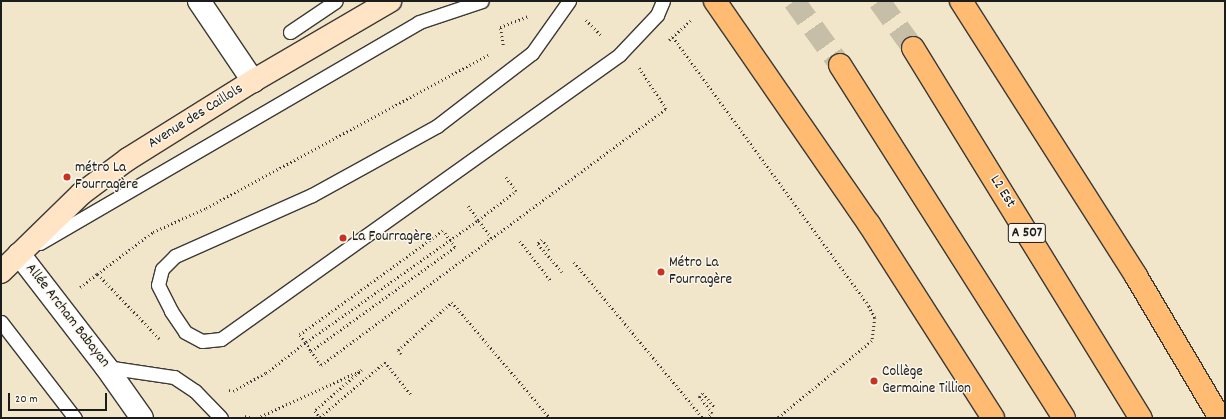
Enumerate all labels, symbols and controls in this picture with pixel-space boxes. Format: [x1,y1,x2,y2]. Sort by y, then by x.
street label: Avenue des Caillols [145,81,247,153]
place label: métro La Fourragère [75,159,138,194]
marker: métro La Fourragère [62,172,72,182]
street label: L2 Est [985,172,1019,212]
road number: A 507 [1007,221,1047,245]
place label: La Fourragère [352,229,432,247]
marker: La Fourragère [337,232,349,244]
place label: Métro La Fourragère [669,254,732,289]
street label: Allée Archam Babayan [21,260,113,372]
marker: Métro La Fourragère [656,267,666,277]
place label: Collège Germaine Tillion [882,363,971,398]
marker: Collège Germaine Tillion [869,376,879,386]
scale bar [10,385,109,411]
text: 20 m [15,391,38,408]

